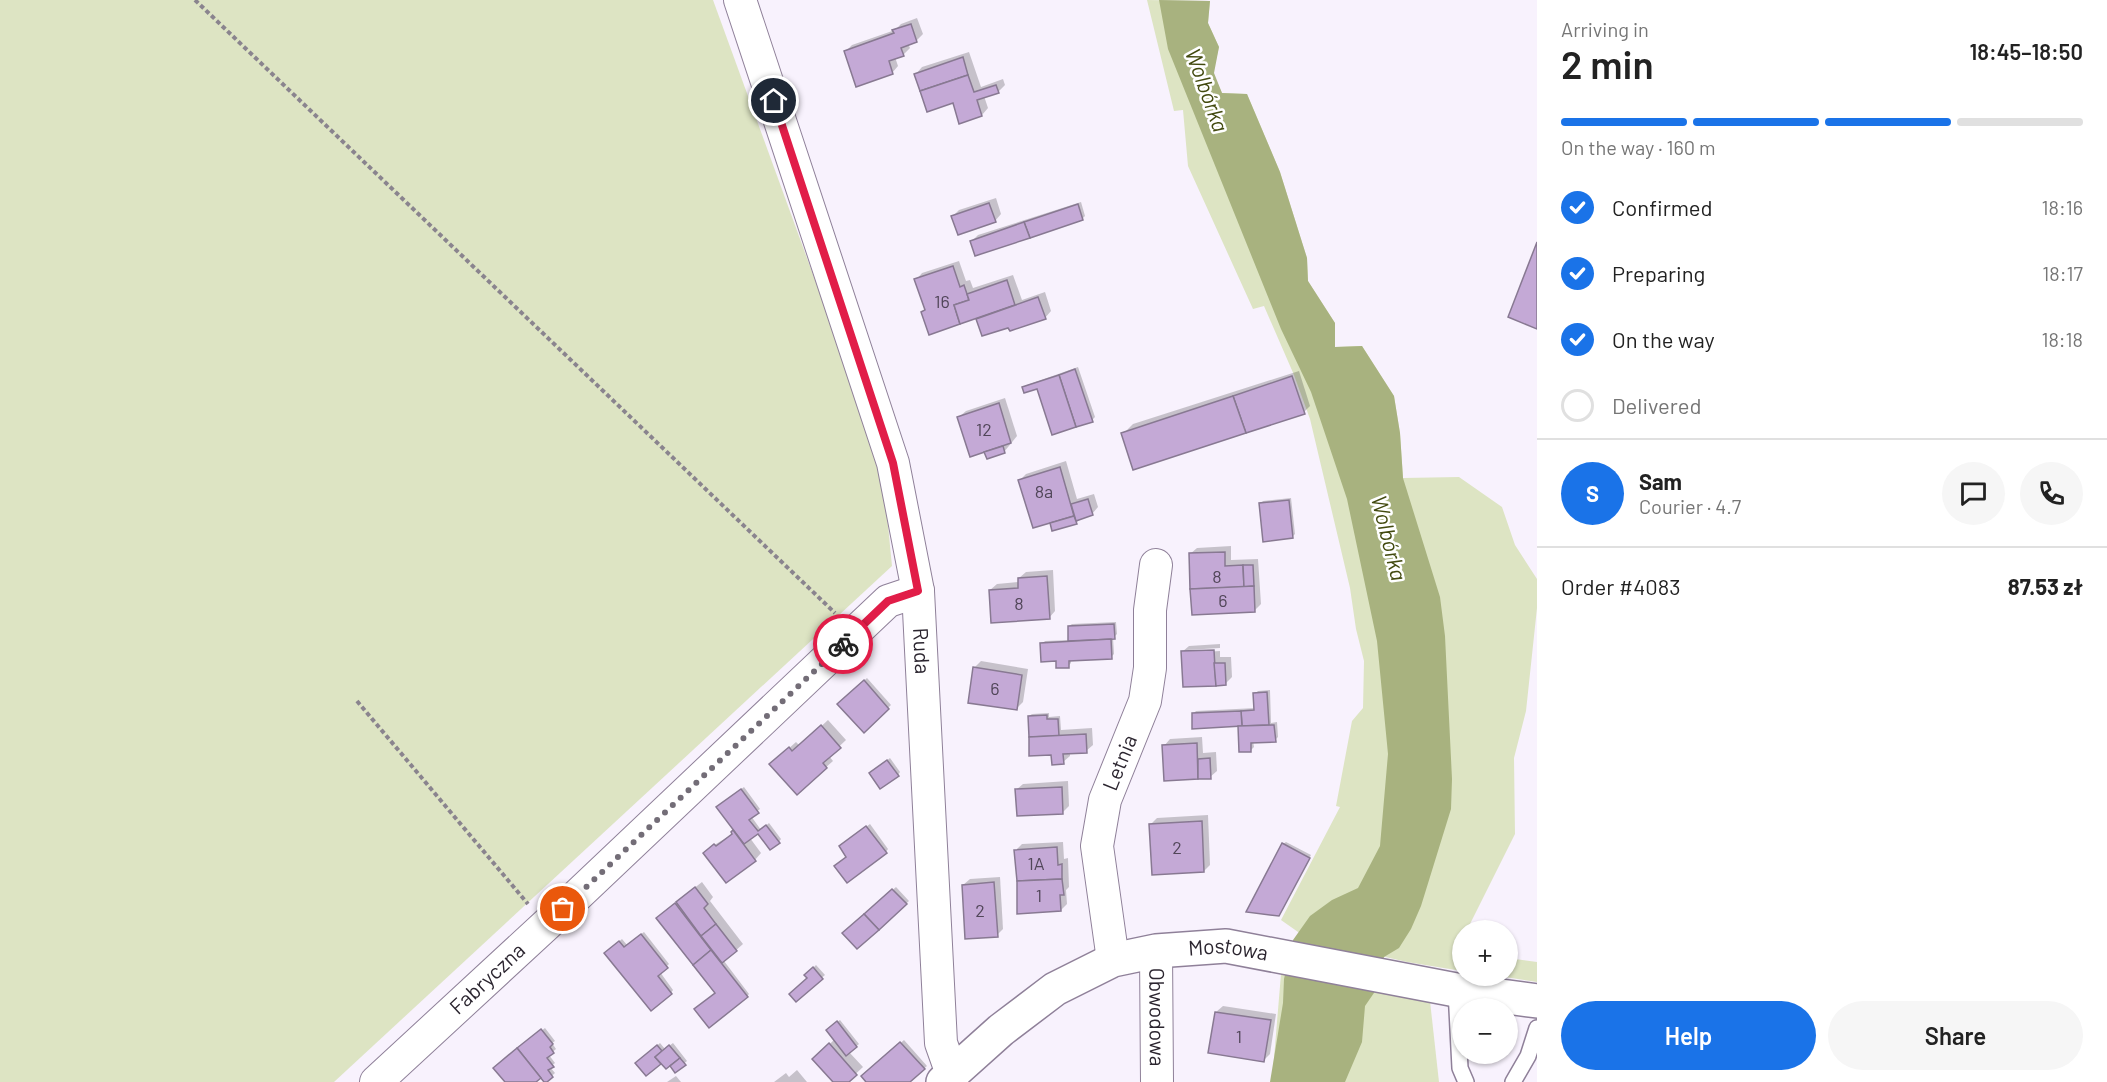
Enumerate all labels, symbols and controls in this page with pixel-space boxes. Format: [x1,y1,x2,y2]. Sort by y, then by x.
text: Arriving in [1561,17,1649,41]
text: 18:45–18:50 [1969,38,2083,64]
text: 2 min [1561,40,1654,87]
water label: Wolbórka [1181,44,1235,135]
pin [748,75,799,126]
icon: home [757,84,790,117]
text: On the way · 160 m [1561,135,1716,159]
icon: check [1561,191,1594,224]
text: Confirmed [1612,194,1712,220]
text: 18:16 [2042,195,2083,219]
icon: check [1561,257,1594,290]
text: Preparing [1612,260,1705,286]
text: 18:17 [2042,261,2083,285]
house number: 16 [934,290,950,312]
icon: check [1561,323,1594,356]
text: On the way [1612,326,1715,352]
text: 18:18 [2041,327,2083,351]
text: Delivered [1612,392,1701,418]
house number: 12 [976,418,992,440]
button: chat [1942,462,2005,525]
button: phone [2020,462,2083,525]
text: Sam [1639,468,1682,494]
house number: 8a [1035,480,1053,502]
text: S [1586,480,1599,506]
water label: Wolbórka [1367,492,1413,583]
text: Courier · 4.7 [1639,494,1741,518]
house number: 8 [1212,565,1222,587]
text: Order #4083 [1561,573,1681,599]
text: 87.53 zł [2008,573,2083,599]
house number: 6 [1218,589,1228,611]
house number: 8 [1014,592,1024,614]
courier [813,614,873,674]
street label: Ruda [909,627,936,675]
icon: bike [827,628,860,661]
house number: 6 [990,677,1000,699]
street label: Letnia [1096,731,1141,794]
house number: 2 [1172,836,1182,858]
house number: 1A [1027,852,1045,874]
pin [537,883,588,934]
house number: 1 [1036,884,1042,906]
icon: bag [546,892,579,925]
house number: 2 [975,899,985,921]
map controls [1452,920,1518,1064]
button: + [1452,920,1518,986]
street label: Mostowa [1187,932,1271,965]
street label: Fabryczna [444,937,529,1019]
street label: Obwodowa [1145,968,1171,1066]
button: − [1452,998,1518,1064]
button: Help [1561,1001,1816,1070]
button: Share [1828,1001,2083,1070]
house number: 1 [1236,1025,1242,1047]

